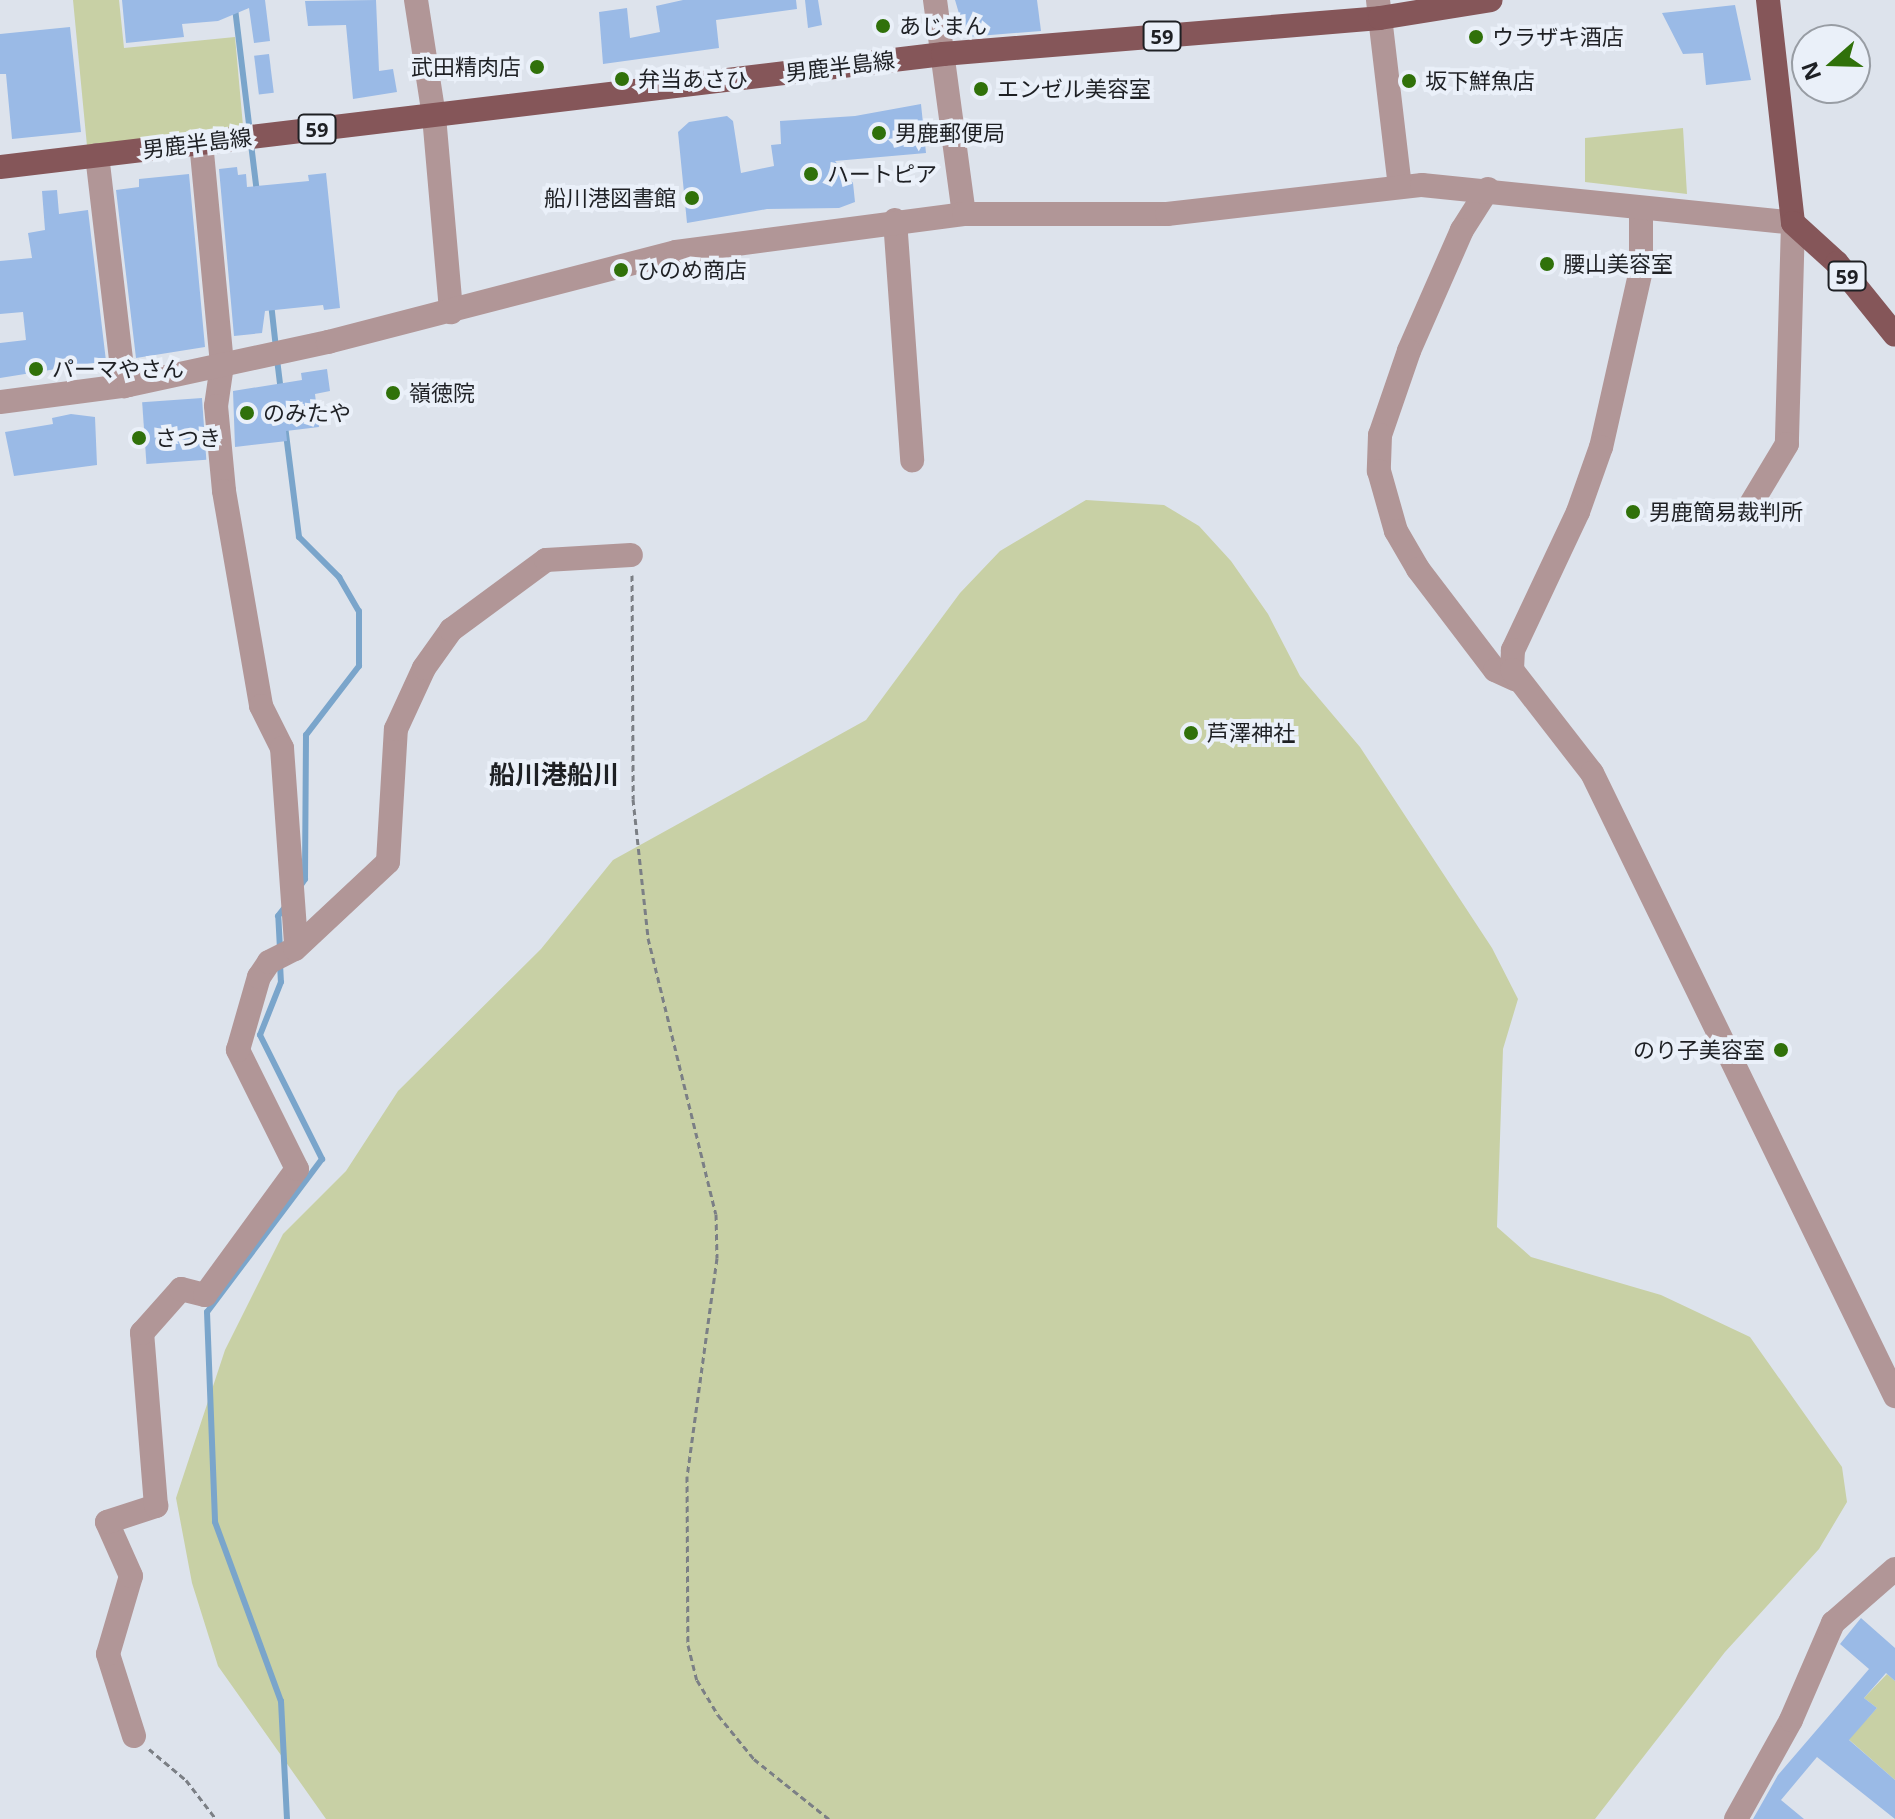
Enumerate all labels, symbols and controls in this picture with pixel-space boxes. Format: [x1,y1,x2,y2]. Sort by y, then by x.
place label: あじまん [899,13,987,39]
marker: あじまん [874,17,892,35]
road number: 59 [1142,20,1182,52]
place label: ウラザキ酒店 [1492,24,1624,50]
north arrow [1791,24,1871,104]
marker: ウラザキ酒店 [1467,28,1485,46]
street label: 男鹿半島線 [784,46,896,86]
place label: 武田精肉店 [411,54,521,80]
marker: 武田精肉店 [528,58,546,76]
text: N [1793,58,1827,85]
place label: 弁当あさひ [638,66,748,92]
place label: 坂下鮮魚店 [1425,68,1535,94]
marker: 弁当あさひ [613,70,631,88]
marker: 坂下鮮魚店 [1400,72,1418,90]
place label: エンゼル美容室 [997,76,1151,102]
marker: エンゼル美容室 [972,80,990,98]
road number: 59 [297,113,337,145]
place label: 男鹿郵便局 [895,120,1005,146]
street label: 男鹿半島線 [141,123,253,163]
marker: 男鹿郵便局 [870,124,888,142]
place label: ハートピア [827,161,937,187]
marker: ハートピア [802,165,820,183]
place label: 船川港図書館 [544,185,676,211]
marker: 船川港図書館 [683,189,701,207]
place label: 腰山美容室 [1563,251,1673,277]
marker: 腰山美容室 [1538,255,1556,273]
place label: ひのめ商店 [637,257,747,283]
road number: 59 [1827,260,1867,292]
marker: ひのめ商店 [612,261,630,279]
place label: パーマやさん [52,356,184,382]
marker: パーマやさん [27,360,45,378]
place label: 嶺徳院 [409,380,475,406]
marker: 嶺徳院 [384,384,402,402]
place label: のみたや [263,400,351,426]
marker: のみたや [238,404,256,422]
place label: さつき [155,425,221,451]
marker: さつき [130,429,148,447]
place label: 男鹿簡易裁判所 [1649,499,1803,525]
marker: 男鹿簡易裁判所 [1624,503,1642,521]
place label: 芦澤神社 [1207,720,1295,746]
marker: 芦澤神社 [1182,724,1200,742]
district label: 船川港船川 [489,759,619,791]
place label: のり子美容室 [1633,1037,1765,1063]
marker: のり子美容室 [1772,1041,1790,1059]

